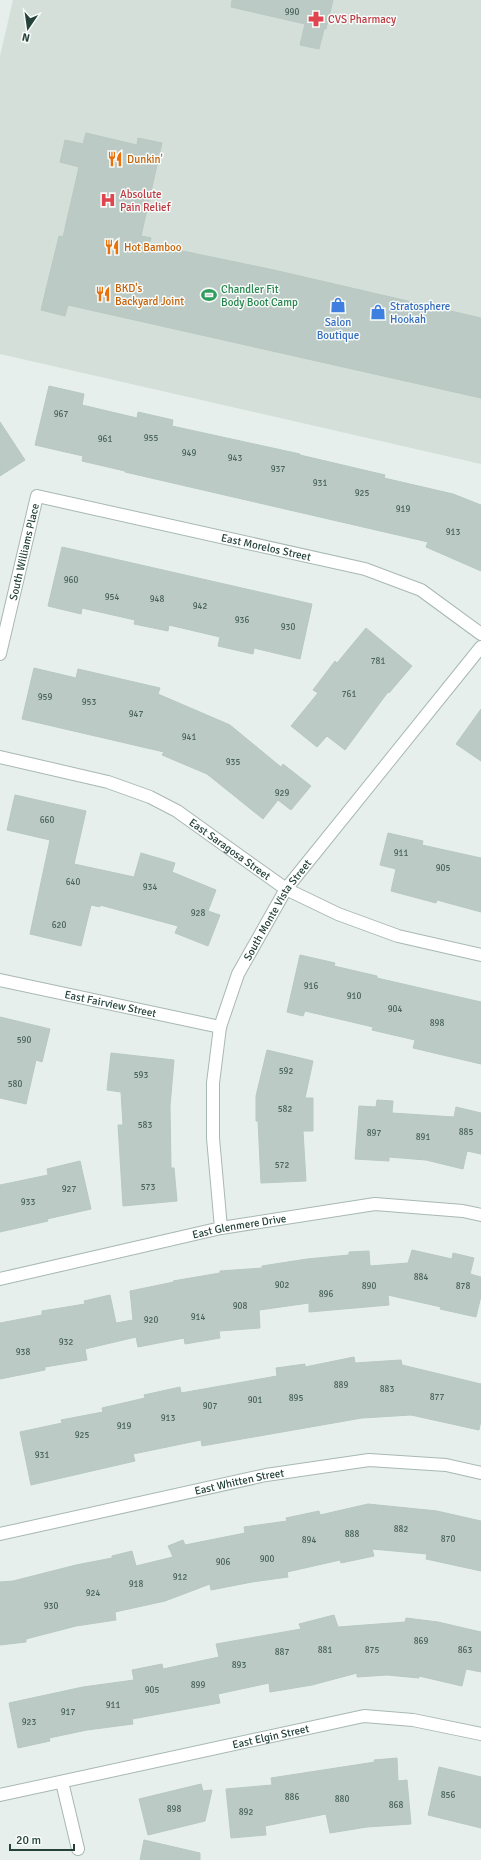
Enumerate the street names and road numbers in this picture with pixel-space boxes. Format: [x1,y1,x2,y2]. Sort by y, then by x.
street label: South Williams Place [6,502,42,601]
street label: East Morelos Street [220,531,312,563]
street label: East Saragosa Street [187,815,273,883]
street label: South Monte Vista Street [241,857,314,963]
street label: East Fairview Street [63,987,158,1020]
street label: East Glenmere Drive [191,1211,287,1241]
street label: East Whitten Street [193,1466,285,1497]
street label: East Elgin Street [231,1722,310,1751]

